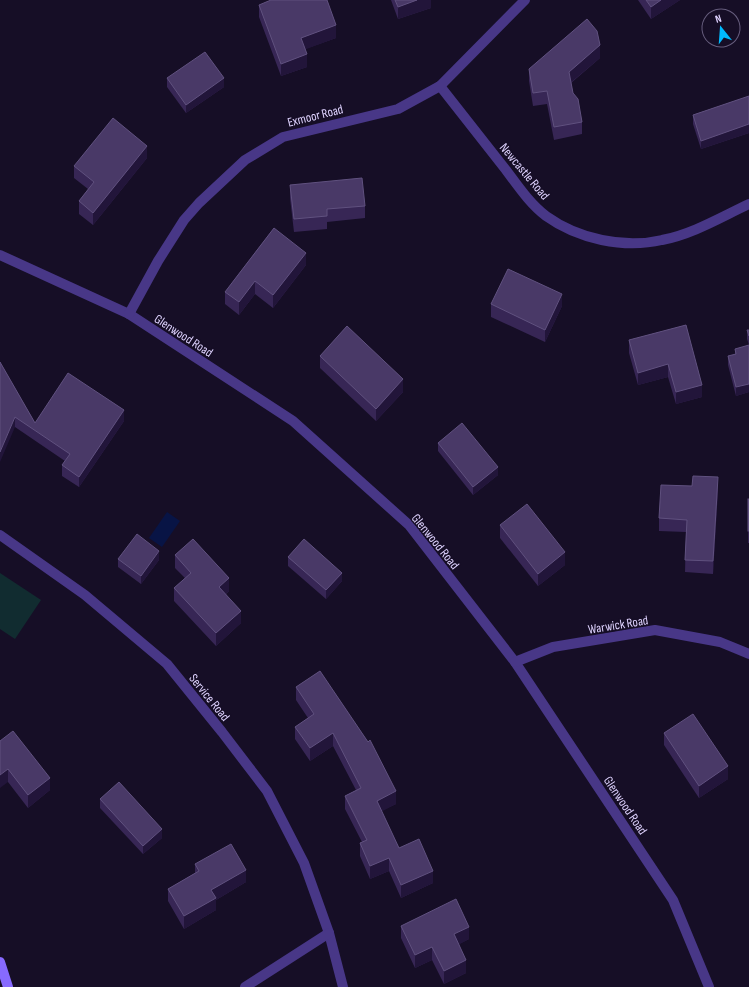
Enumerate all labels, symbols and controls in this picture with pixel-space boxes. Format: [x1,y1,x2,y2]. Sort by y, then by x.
north arrow [701,8,741,48]
text: N [714,12,723,26]
street label: Exmoor Road [286,101,345,131]
street label: Newcastle Road [496,140,553,203]
street label: Glenwood Road [151,311,216,361]
street label: Glenwood Road [408,511,462,573]
street label: Warwick Road [587,612,649,638]
street label: Service Road [185,671,233,724]
street label: Glenwood Road [600,773,651,838]

